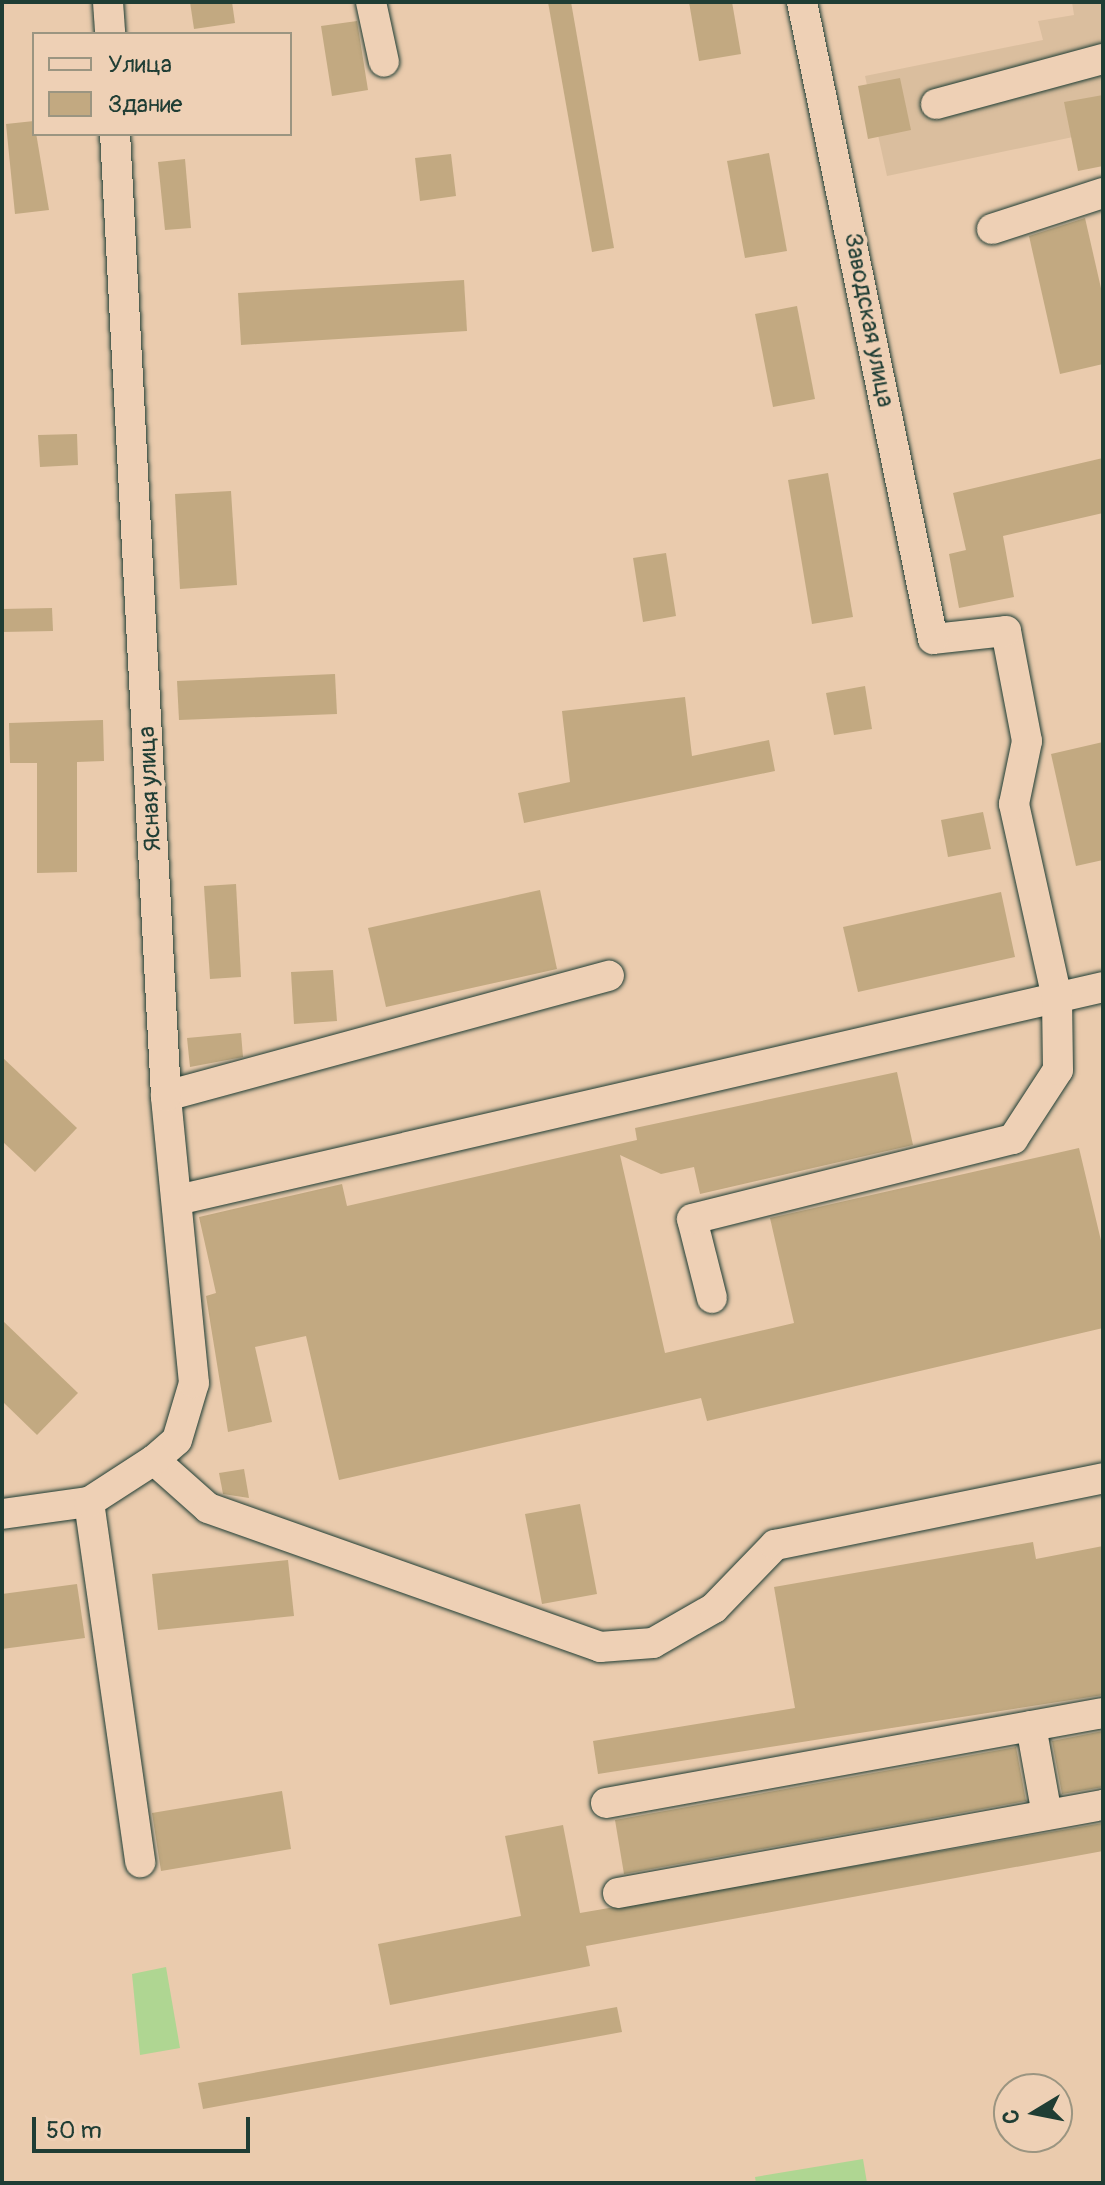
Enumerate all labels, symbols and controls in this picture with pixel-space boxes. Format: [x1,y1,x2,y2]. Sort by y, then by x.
legend [32,32,292,136]
text: Улица [108,50,172,79]
text: Здание [108,90,182,119]
street label: Заводская улица [838,231,900,409]
street label: Ясная улица [132,726,168,852]
north arrow [993,2073,1073,2153]
scale bar [36,2101,254,2151]
text: С [996,2108,1026,2126]
text: 50 m [46,2116,102,2145]

